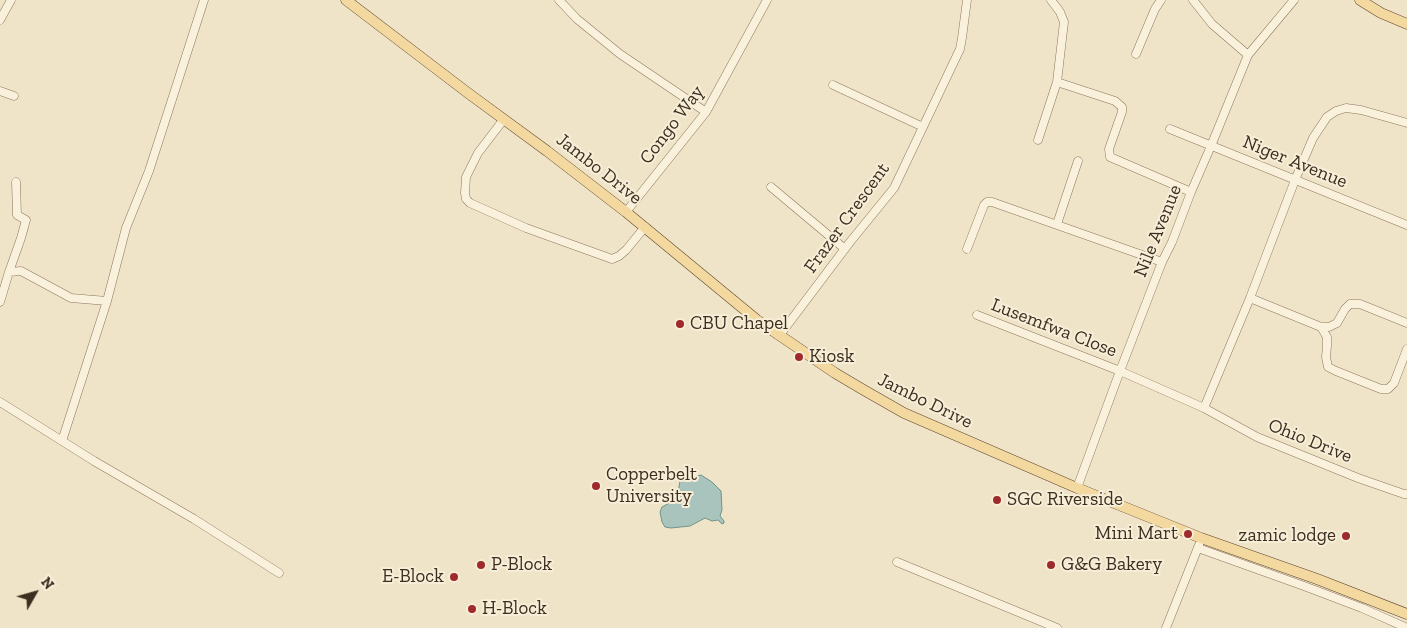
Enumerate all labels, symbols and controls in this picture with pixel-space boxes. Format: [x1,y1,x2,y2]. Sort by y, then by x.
street label: Congo Way [635,81,709,169]
street label: Jambo Drive [552,128,646,210]
street label: Niger Avenue [1239,131,1351,193]
street label: Frazer Crescent [799,158,895,278]
street label: Nile Avenue [1129,182,1187,280]
street label: Lusemfwa Close [988,294,1120,362]
place label: CBU Chapel [690,313,788,335]
marker: CBU Chapel [674,318,686,330]
place label: Kiosk [809,346,854,368]
marker: Kiosk [793,351,805,363]
street label: Jambo Drive [874,368,976,434]
street label: Ohio Drive [1265,414,1355,468]
place label: Copperbelt University [606,464,697,508]
marker: Copperbelt University [590,480,602,492]
place label: SGC Riverside [1007,489,1123,511]
marker: SGC Riverside [991,494,1003,506]
place label: Mini Mart [1095,523,1178,545]
place label: zamic lodge [1239,525,1336,547]
marker: Mini Mart [1182,528,1194,540]
marker: zamic lodge [1340,530,1352,542]
place label: P-Block [491,554,552,576]
place label: G&G Bakery [1061,554,1162,576]
marker: P-Block [475,559,487,571]
marker: G&G Bakery [1045,559,1057,571]
place label: E-Block [382,566,444,588]
north arrow [10,568,60,618]
marker: E-Block [448,571,460,583]
text: N [37,574,57,593]
place label: H-Block [482,598,547,620]
marker: H-Block [466,603,478,615]

